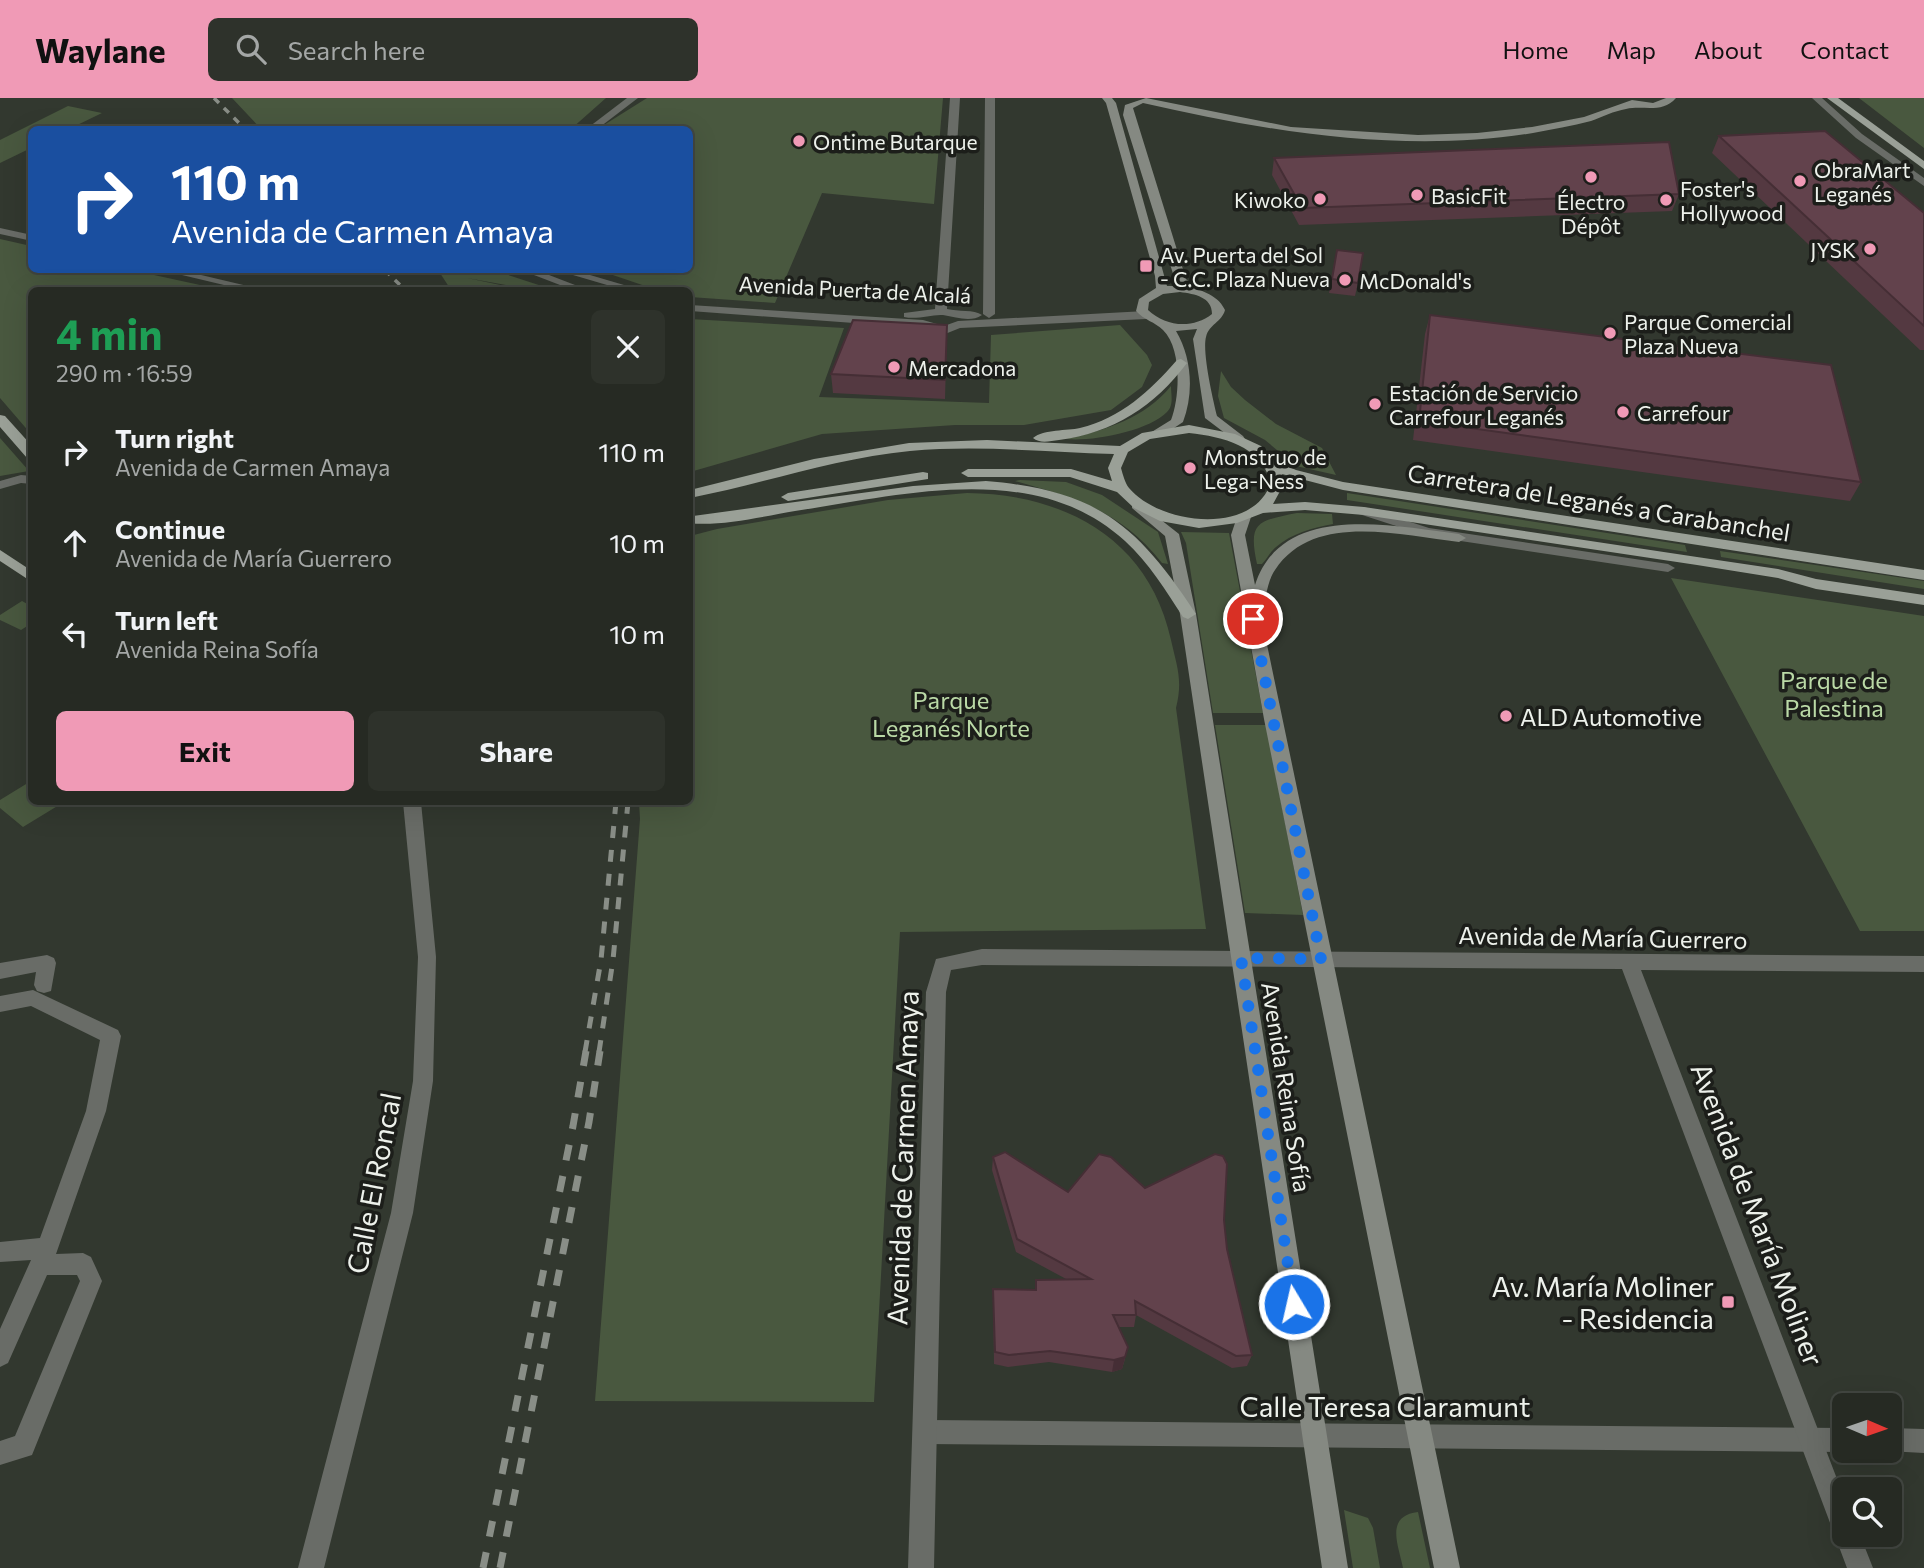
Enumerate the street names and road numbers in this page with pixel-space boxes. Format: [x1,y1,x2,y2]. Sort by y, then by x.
street label: Avenida Puerta de Alcalá [738,270,972,308]
street label: Carretera de Leganés a Carabanchel [1406,457,1792,547]
street label: Avenida de María Guerrero [1458,920,1748,954]
street label: Avenida Reina Sofía [1256,980,1318,1194]
street label: Avenida de Carmen Amaya [879,990,925,1326]
street label: Avenida de María Moliner [1684,1058,1832,1370]
street label: Calle El Roncal [339,1090,407,1276]
street label: Calle Teresa Claramunt [1239,1389,1531,1423]

